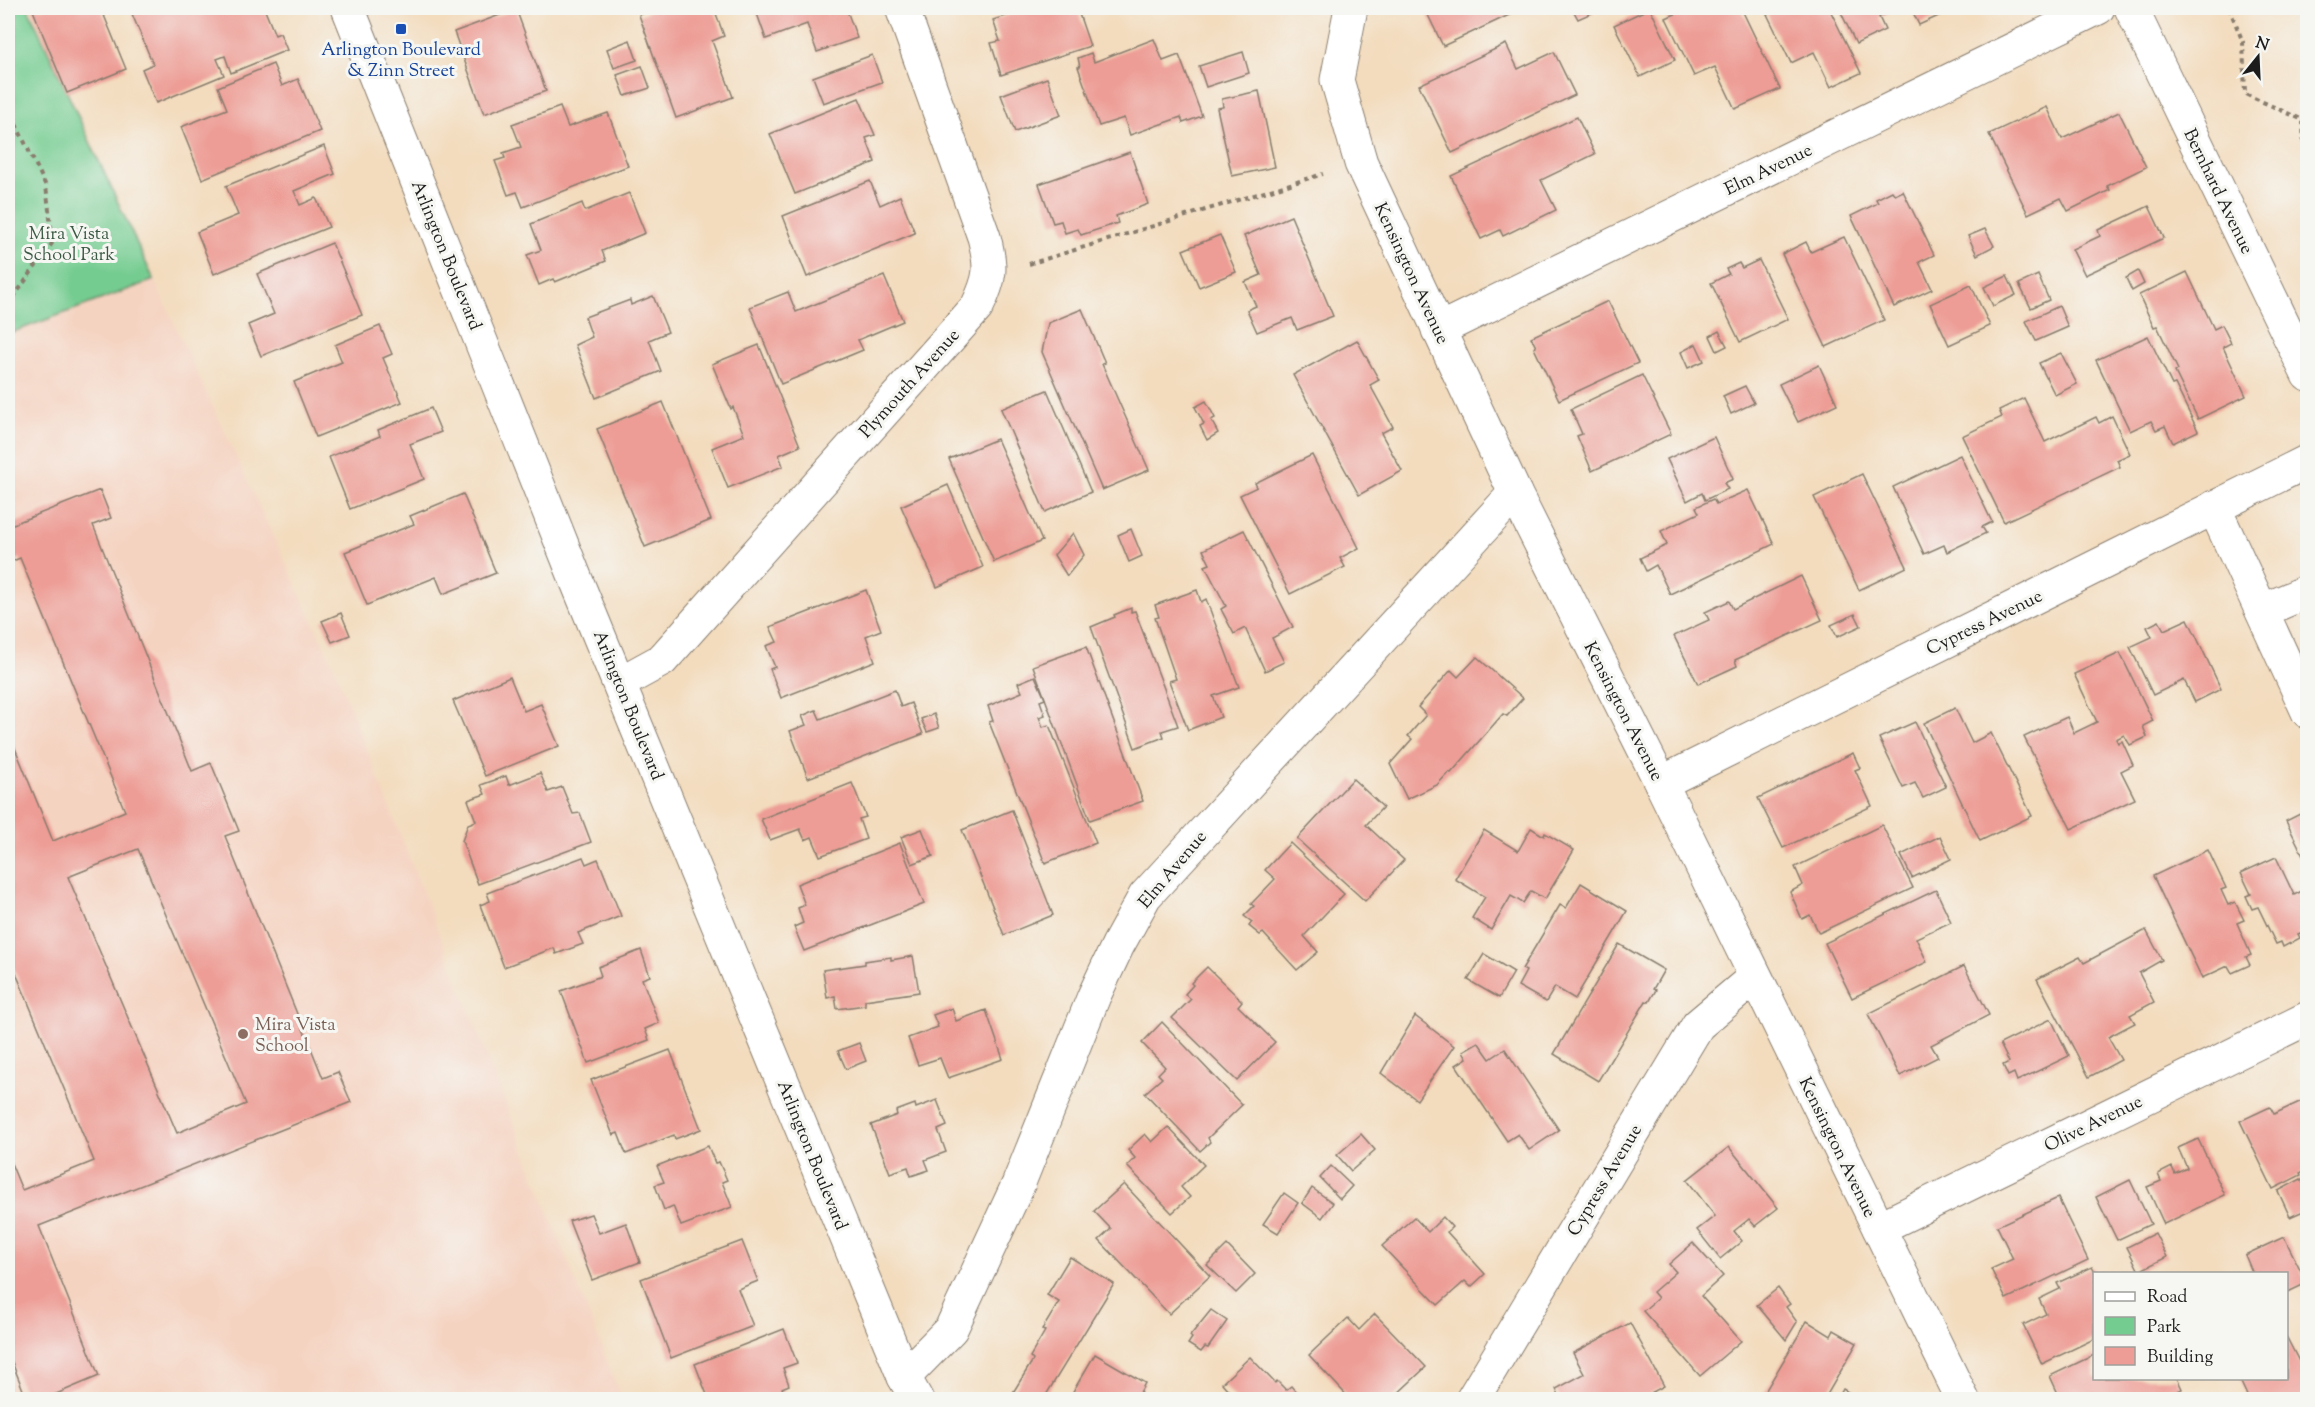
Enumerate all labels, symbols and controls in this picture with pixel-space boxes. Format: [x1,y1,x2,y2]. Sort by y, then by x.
marker: Arlington Boulevard & Zinn Street [394,22,408,36]
north arrow [2228,27,2288,87]
text: N [2252,32,2272,58]
place label: Arlington Boulevard & Zinn Street [321,38,481,85]
street label: Bernhard Avenue [2176,125,2259,259]
street label: Elm Avenue [1721,138,1817,203]
street label: Arlington Boulevard [403,177,487,335]
street label: Kensington Avenue [1366,199,1454,349]
park label: Mira Vista School Park [23,222,115,269]
street label: Plymouth Avenue [854,324,967,445]
street label: Cypress Avenue [1922,584,2047,663]
street label: Arlington Boulevard [585,627,669,785]
street label: Kensington Avenue [1576,638,1669,786]
street label: Elm Avenue [1133,826,1214,915]
place label: Mira Vista School [255,1013,336,1060]
marker: Mira Vista School [236,1027,250,1041]
street label: Kensington Avenue [1791,1073,1881,1222]
street label: Arlington Boulevard [769,1077,853,1235]
street label: Olive Avenue [2040,1090,2148,1160]
street label: Cypress Avenue [1562,1120,1649,1242]
legend [2093,1272,2288,1380]
text: Road [2147,1285,2187,1311]
text: Park [2147,1315,2182,1341]
text: Building [2147,1345,2213,1371]

